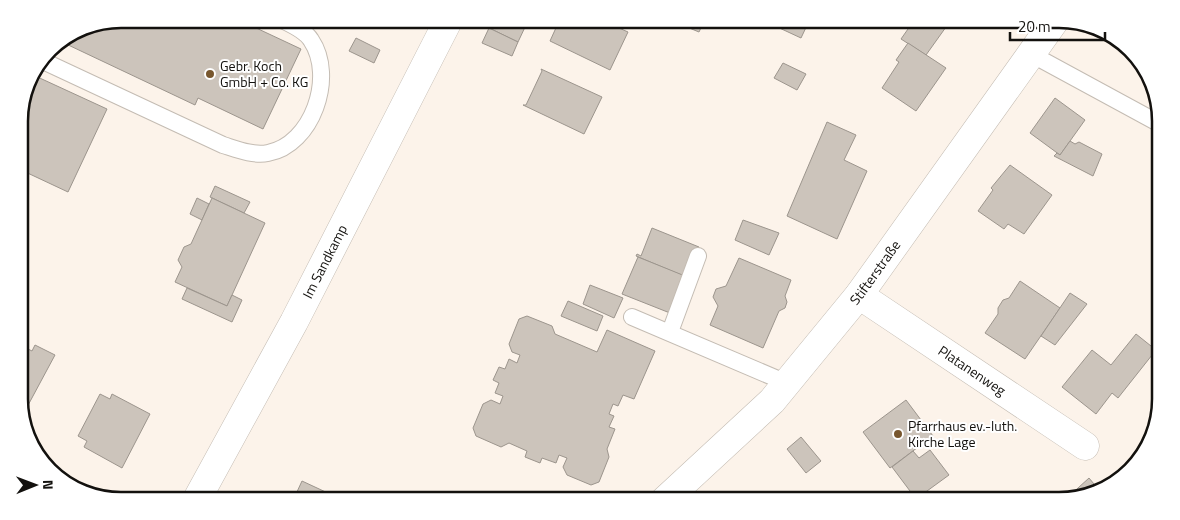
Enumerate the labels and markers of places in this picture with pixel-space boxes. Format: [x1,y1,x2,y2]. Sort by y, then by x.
place label: Gebr. Koch GmbH + Co. KG [220,55,308,92]
marker: Gebr. Koch GmbH + Co. KG [204,68,216,80]
place label: Pfarrhaus ev.-luth. Kirche Lage [908,415,1017,452]
marker: Pfarrhaus ev.-luth. Kirche Lage [892,428,904,440]

